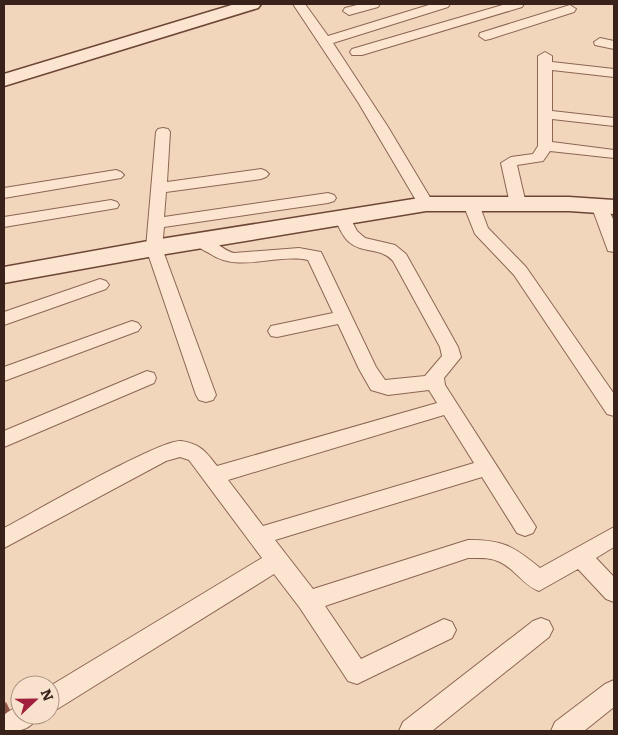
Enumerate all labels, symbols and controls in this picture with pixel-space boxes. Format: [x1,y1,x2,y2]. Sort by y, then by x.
north arrow [10,675,60,725]
text: N [37,686,60,704]

